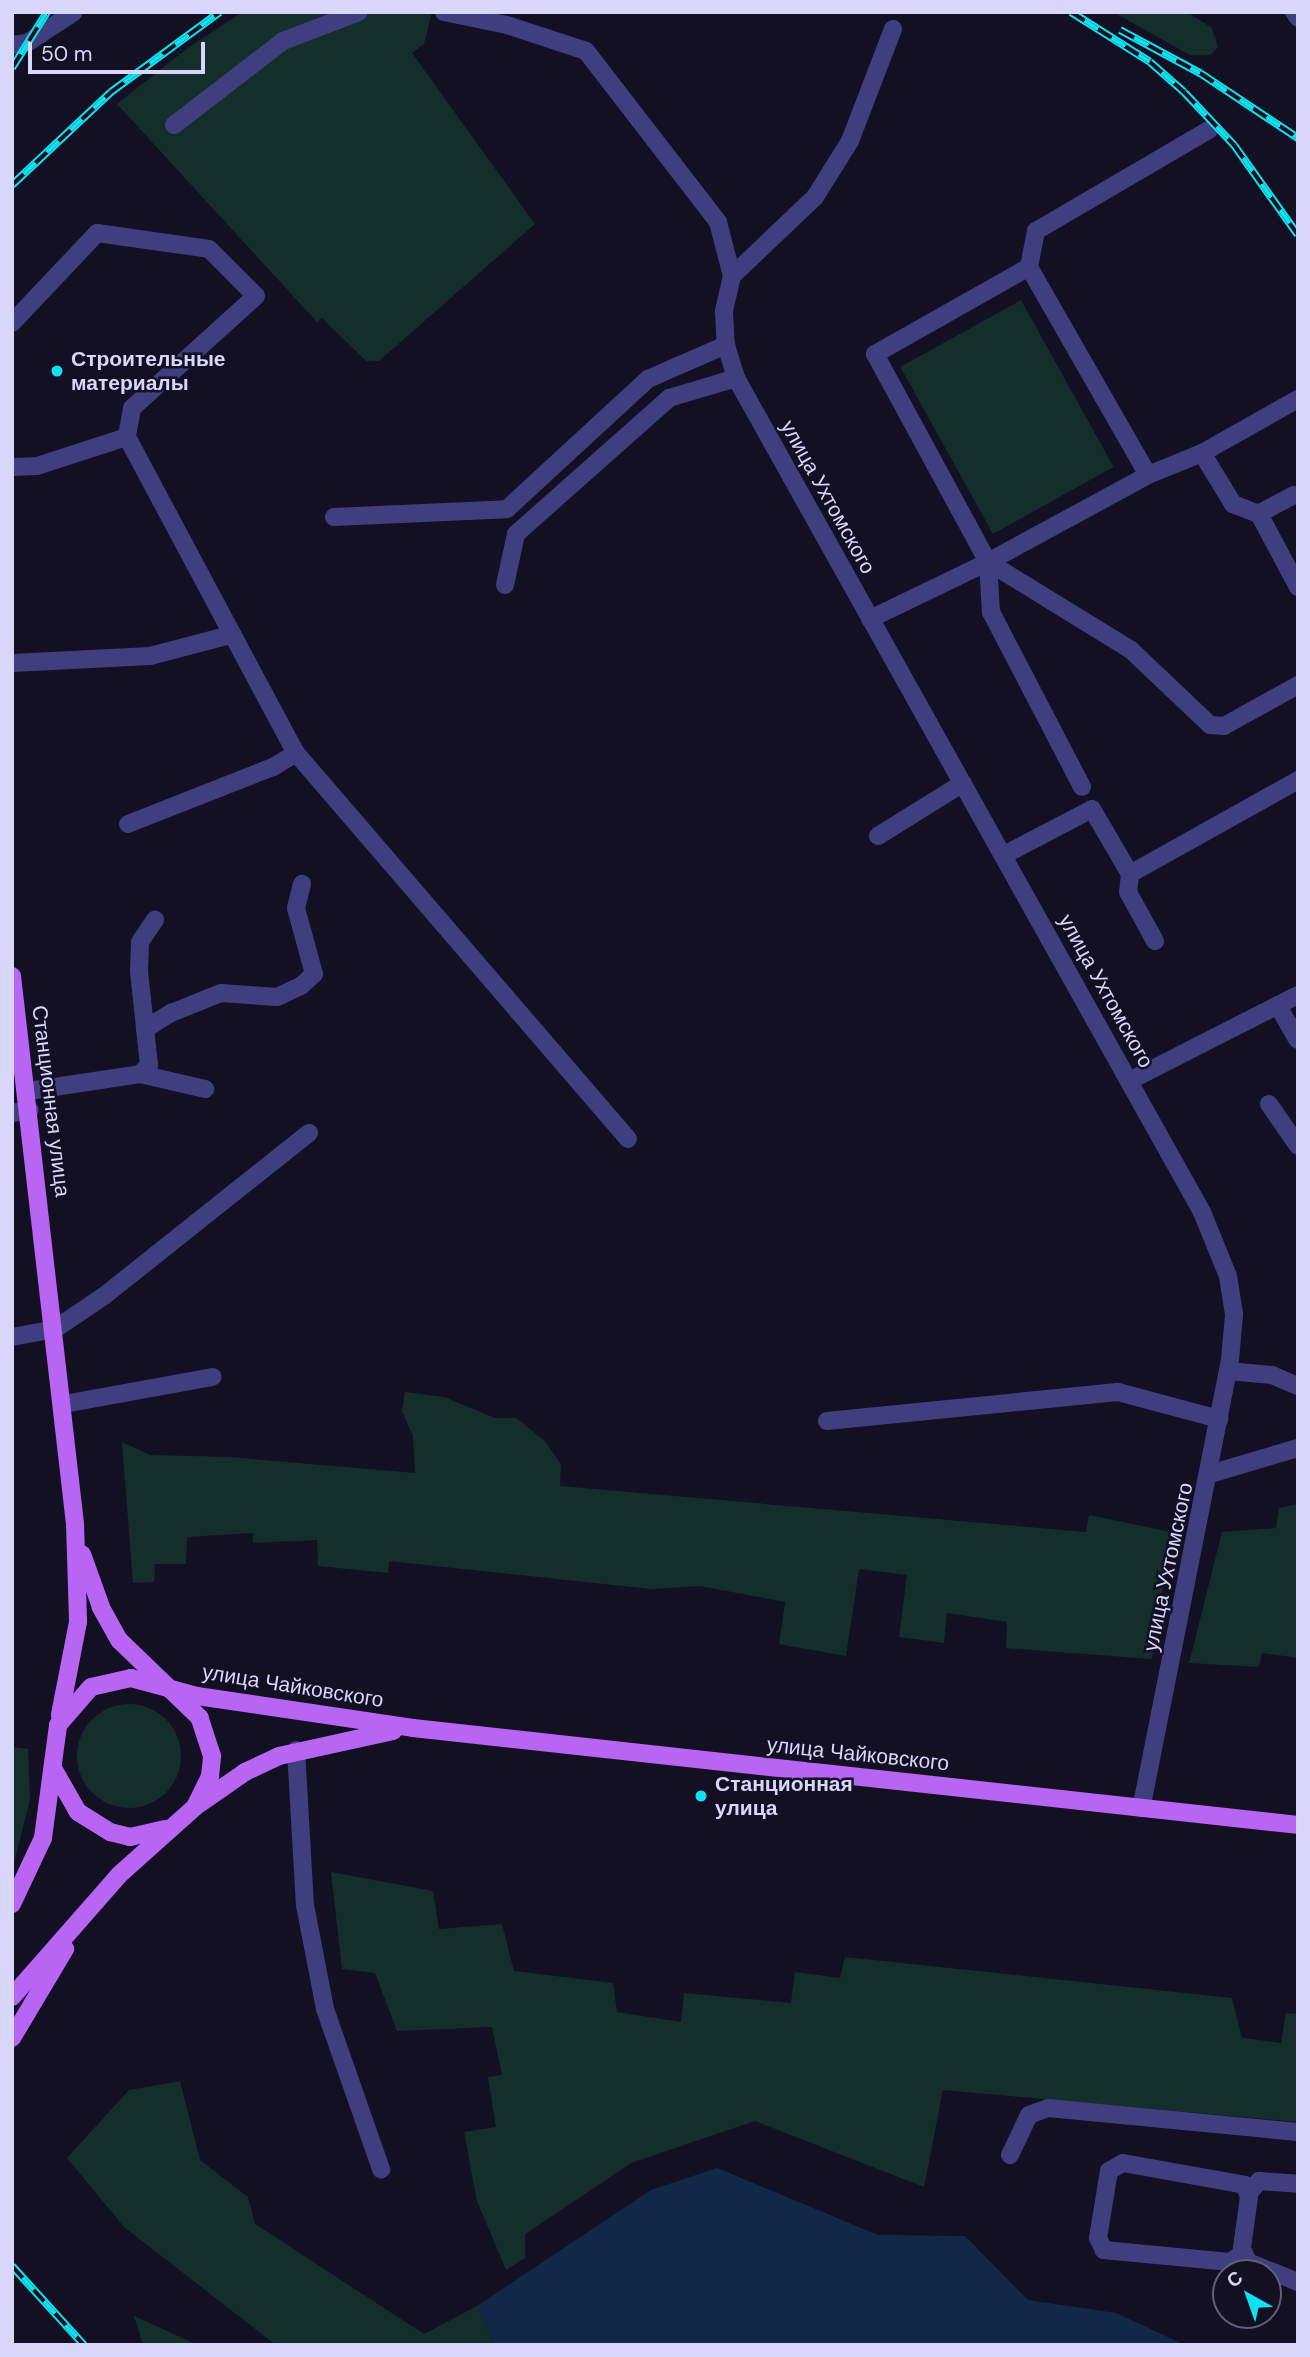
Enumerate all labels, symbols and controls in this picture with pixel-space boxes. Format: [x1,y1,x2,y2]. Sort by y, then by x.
scale bar [32,28,208,72]
text: 50 m [41,40,92,68]
place label: Строительные материалы [71,346,226,396]
marker: Строительные материалы [49,363,65,379]
street label: улица Ухтомского [775,416,881,578]
street label: улица Ухтомского [1053,910,1159,1072]
street label: Станционная улица [27,1004,75,1198]
street label: улица Ухтомского [1138,1480,1198,1654]
street label: улица Чайковского [201,1659,385,1713]
street label: улица Чайковского [766,1732,950,1776]
place label: Станционная улица [715,1771,853,1821]
marker: Станционная улица [693,1788,709,1804]
north arrow [1212,2259,1282,2329]
text: С [1221,2265,1248,2293]

